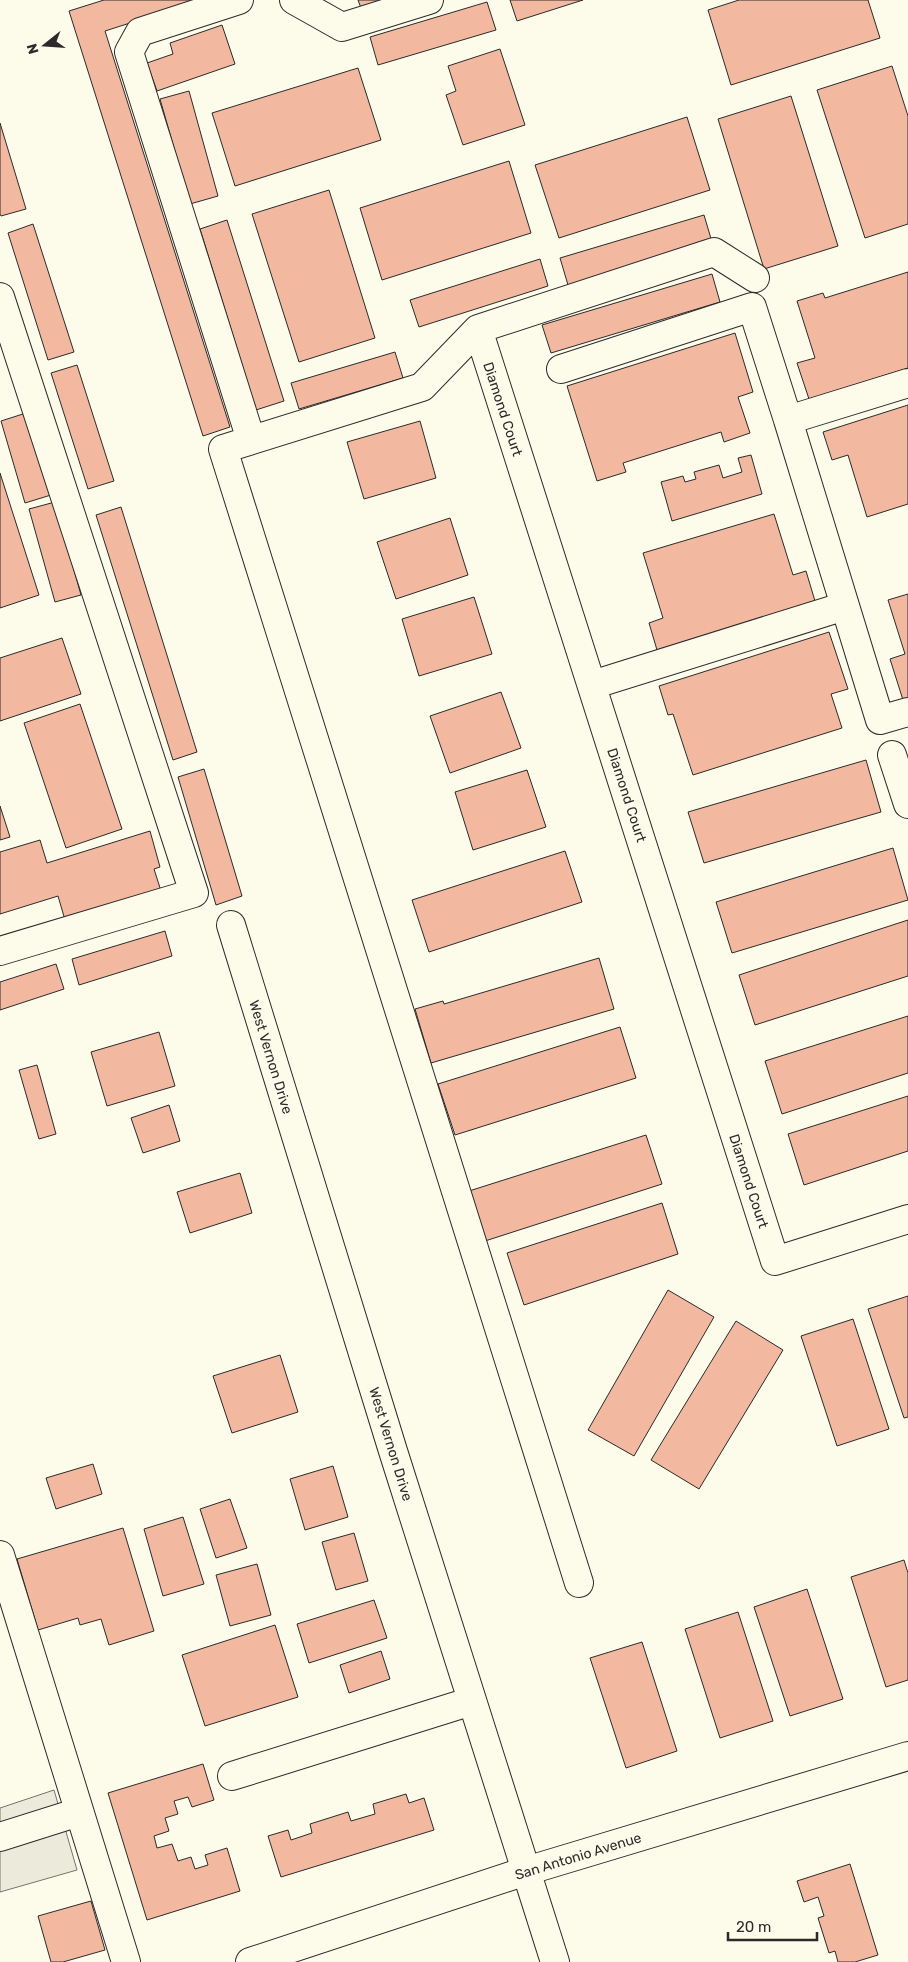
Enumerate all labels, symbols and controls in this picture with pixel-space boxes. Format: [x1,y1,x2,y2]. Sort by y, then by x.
north arrow [20,20,70,70]
text: N [23,41,43,56]
street label: Diamond Court [479,360,526,459]
street label: Diamond Court [603,746,650,845]
street label: West Vernon Drive [245,998,296,1116]
street label: Diamond Court [725,1132,772,1231]
street label: West Vernon Drive [365,1385,416,1503]
street label: San Antonio Avenue [513,1829,644,1884]
scale bar [728,1910,817,1942]
text: 20 m [736,1918,771,1936]

